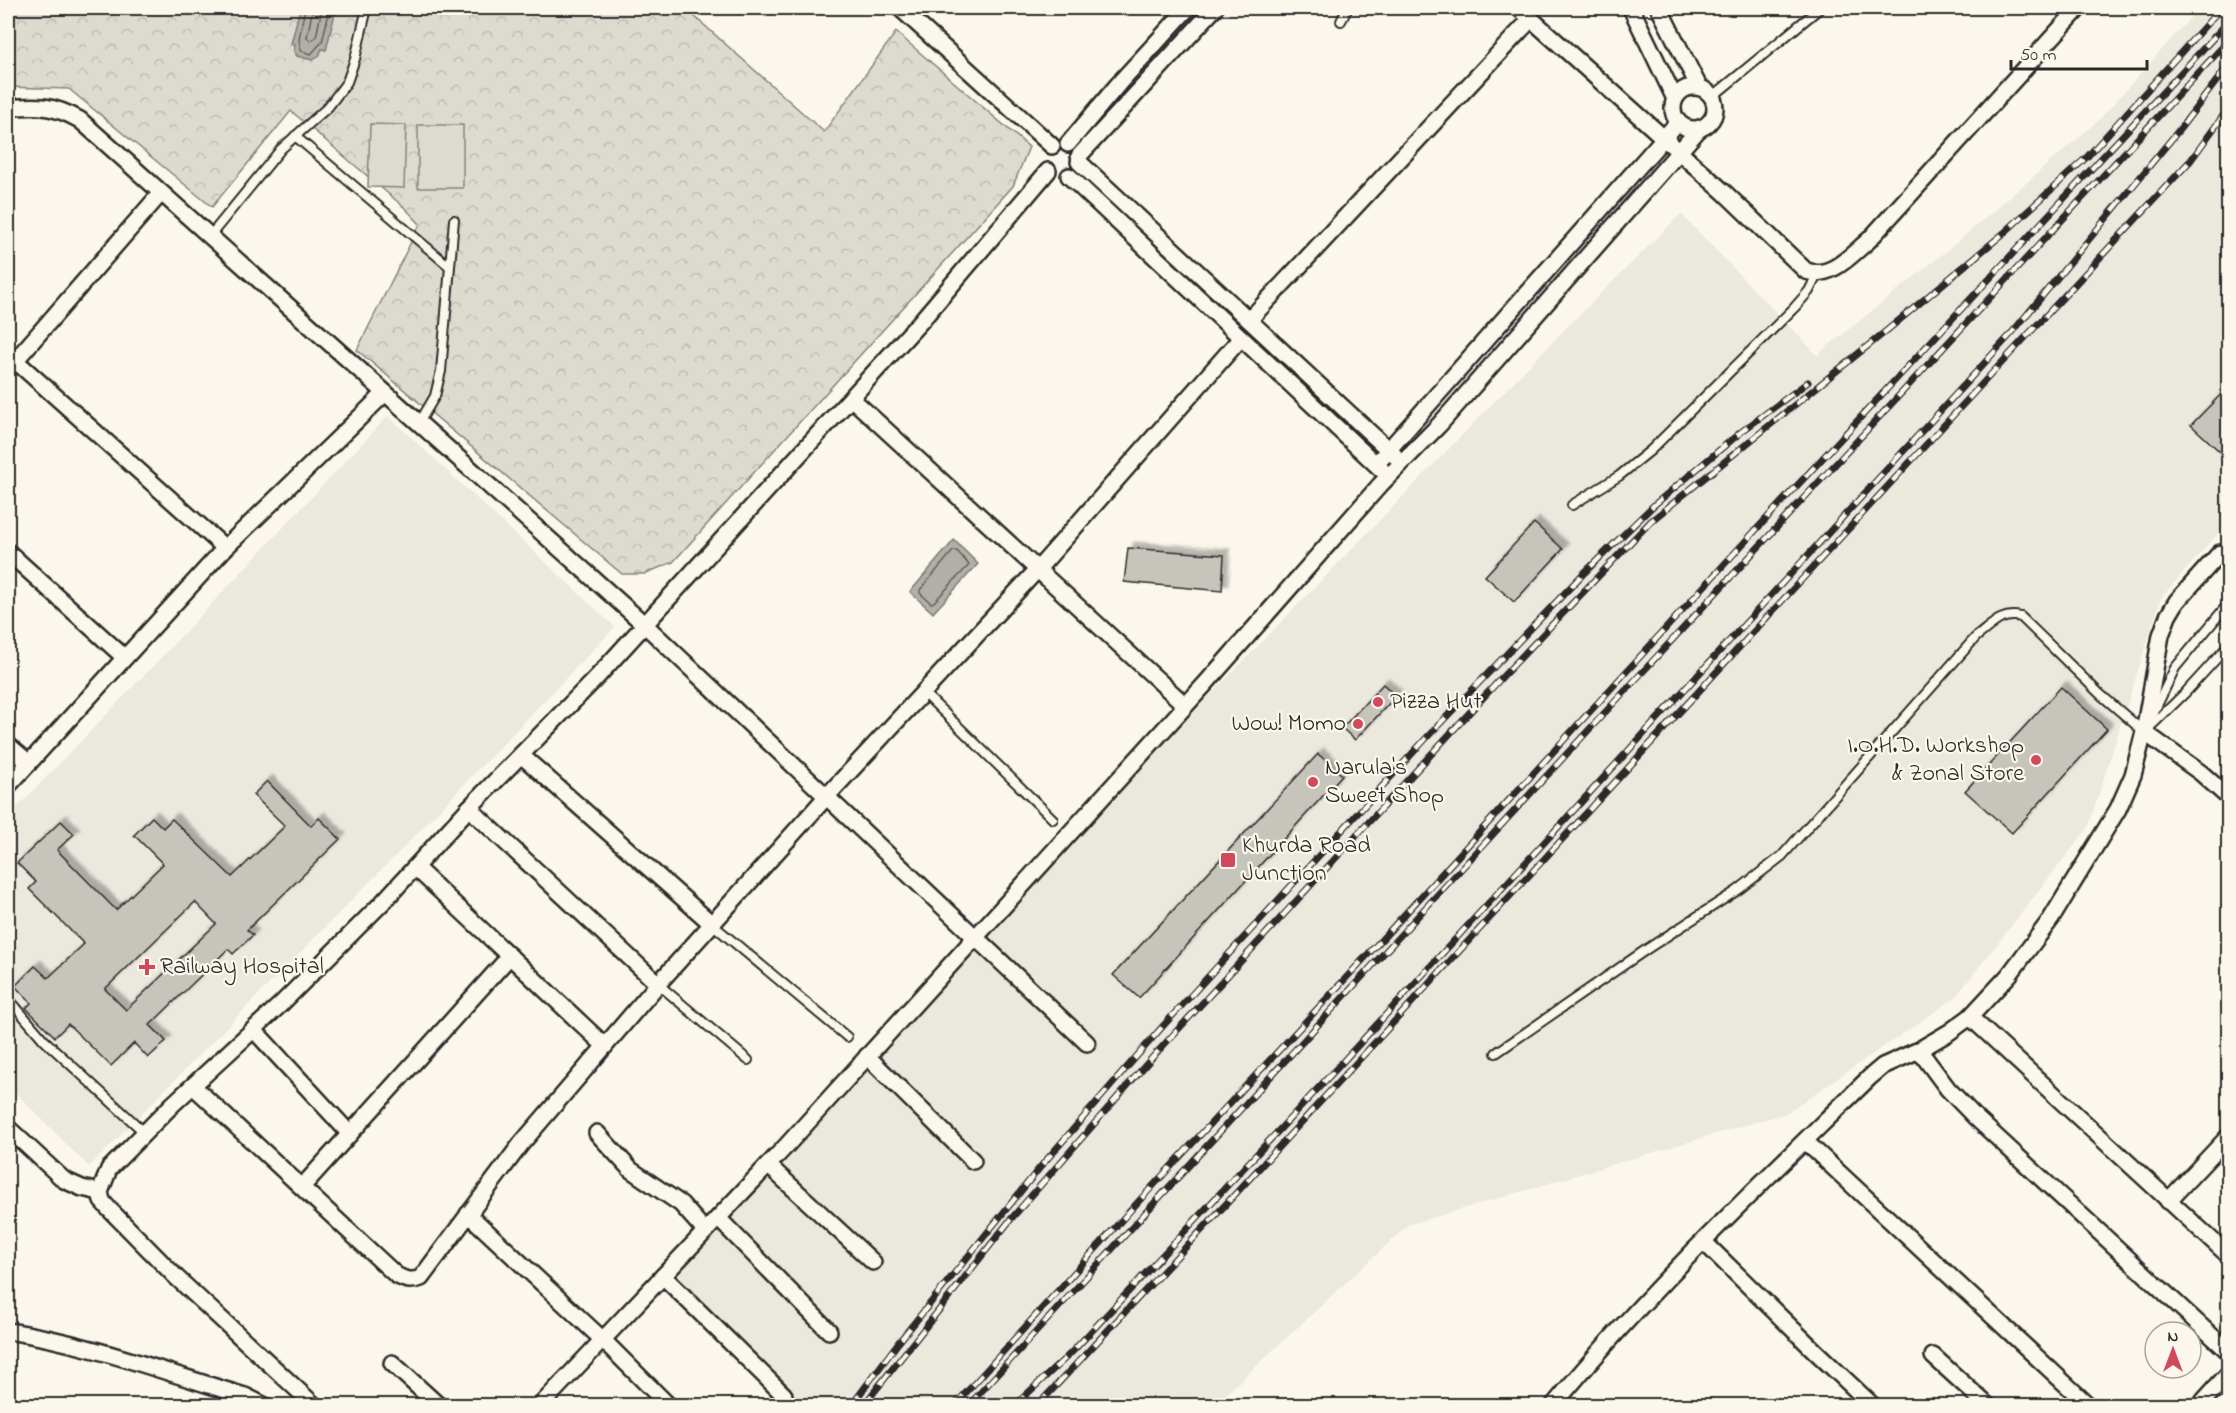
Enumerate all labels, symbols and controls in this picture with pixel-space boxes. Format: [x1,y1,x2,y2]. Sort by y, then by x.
scale bar [2011,33,2148,71]
text: 50 m [2020,43,2057,69]
place label: Pizza Hut [1390,685,1482,720]
marker: Pizza Hut [1371,695,1385,709]
place label: Wow! Momo [1231,707,1346,742]
marker: Wow! Momo [1351,717,1365,731]
place label: I.O.H.D. Workshop & Zonal Store [1847,729,2024,792]
place label: Narula's Sweet Shop [1325,751,1444,814]
marker: I.O.H.D. Workshop & Zonal Store [2029,753,2043,767]
marker: Narula's Sweet Shop [1306,775,1320,789]
place label: Khurda Road Junction [1242,829,1371,892]
marker: Khurda Road Junction [1219,851,1237,869]
place label: Railway Hospital [160,950,324,986]
marker: Railway Hospital [138,958,156,976]
north arrow [2143,1320,2203,1380]
text: N [2168,1325,2179,1349]

